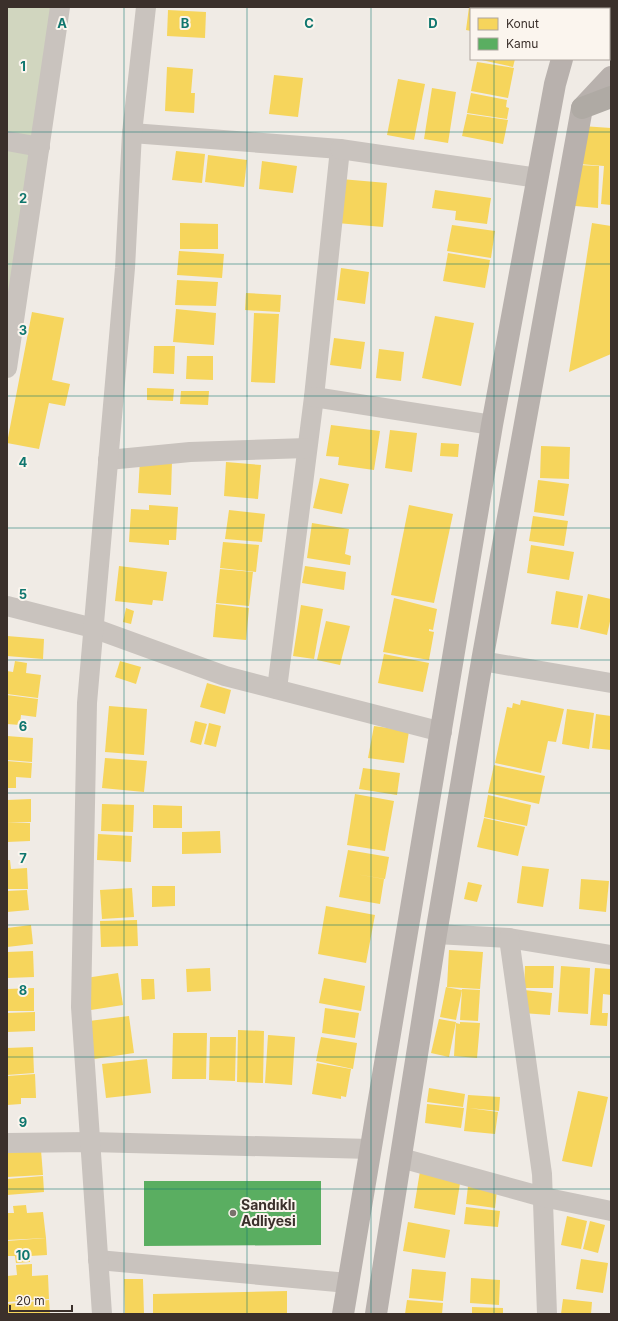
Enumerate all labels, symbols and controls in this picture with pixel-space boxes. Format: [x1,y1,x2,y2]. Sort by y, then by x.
legend [470,8,610,60]
text: A [57,15,67,31]
text: B [181,15,190,31]
text: C [304,15,314,31]
text: D [428,15,438,31]
text: Konut [506,16,539,31]
text: Kamu [506,36,538,51]
text: 1 [20,58,26,74]
text: 2 [19,190,27,206]
text: 3 [19,322,27,338]
text: 4 [19,454,28,470]
text: 5 [19,586,27,602]
text: 6 [19,718,27,734]
text: 7 [19,850,27,866]
text: 8 [19,982,27,998]
text: 9 [19,1114,27,1130]
place label: Sandıklı Adliyesi [241,1196,296,1229]
marker: Sandıklı Adliyesi [228,1208,238,1218]
text: 10 [16,1247,30,1263]
scale bar [10,1287,72,1313]
text: 20 m [16,1293,45,1308]

